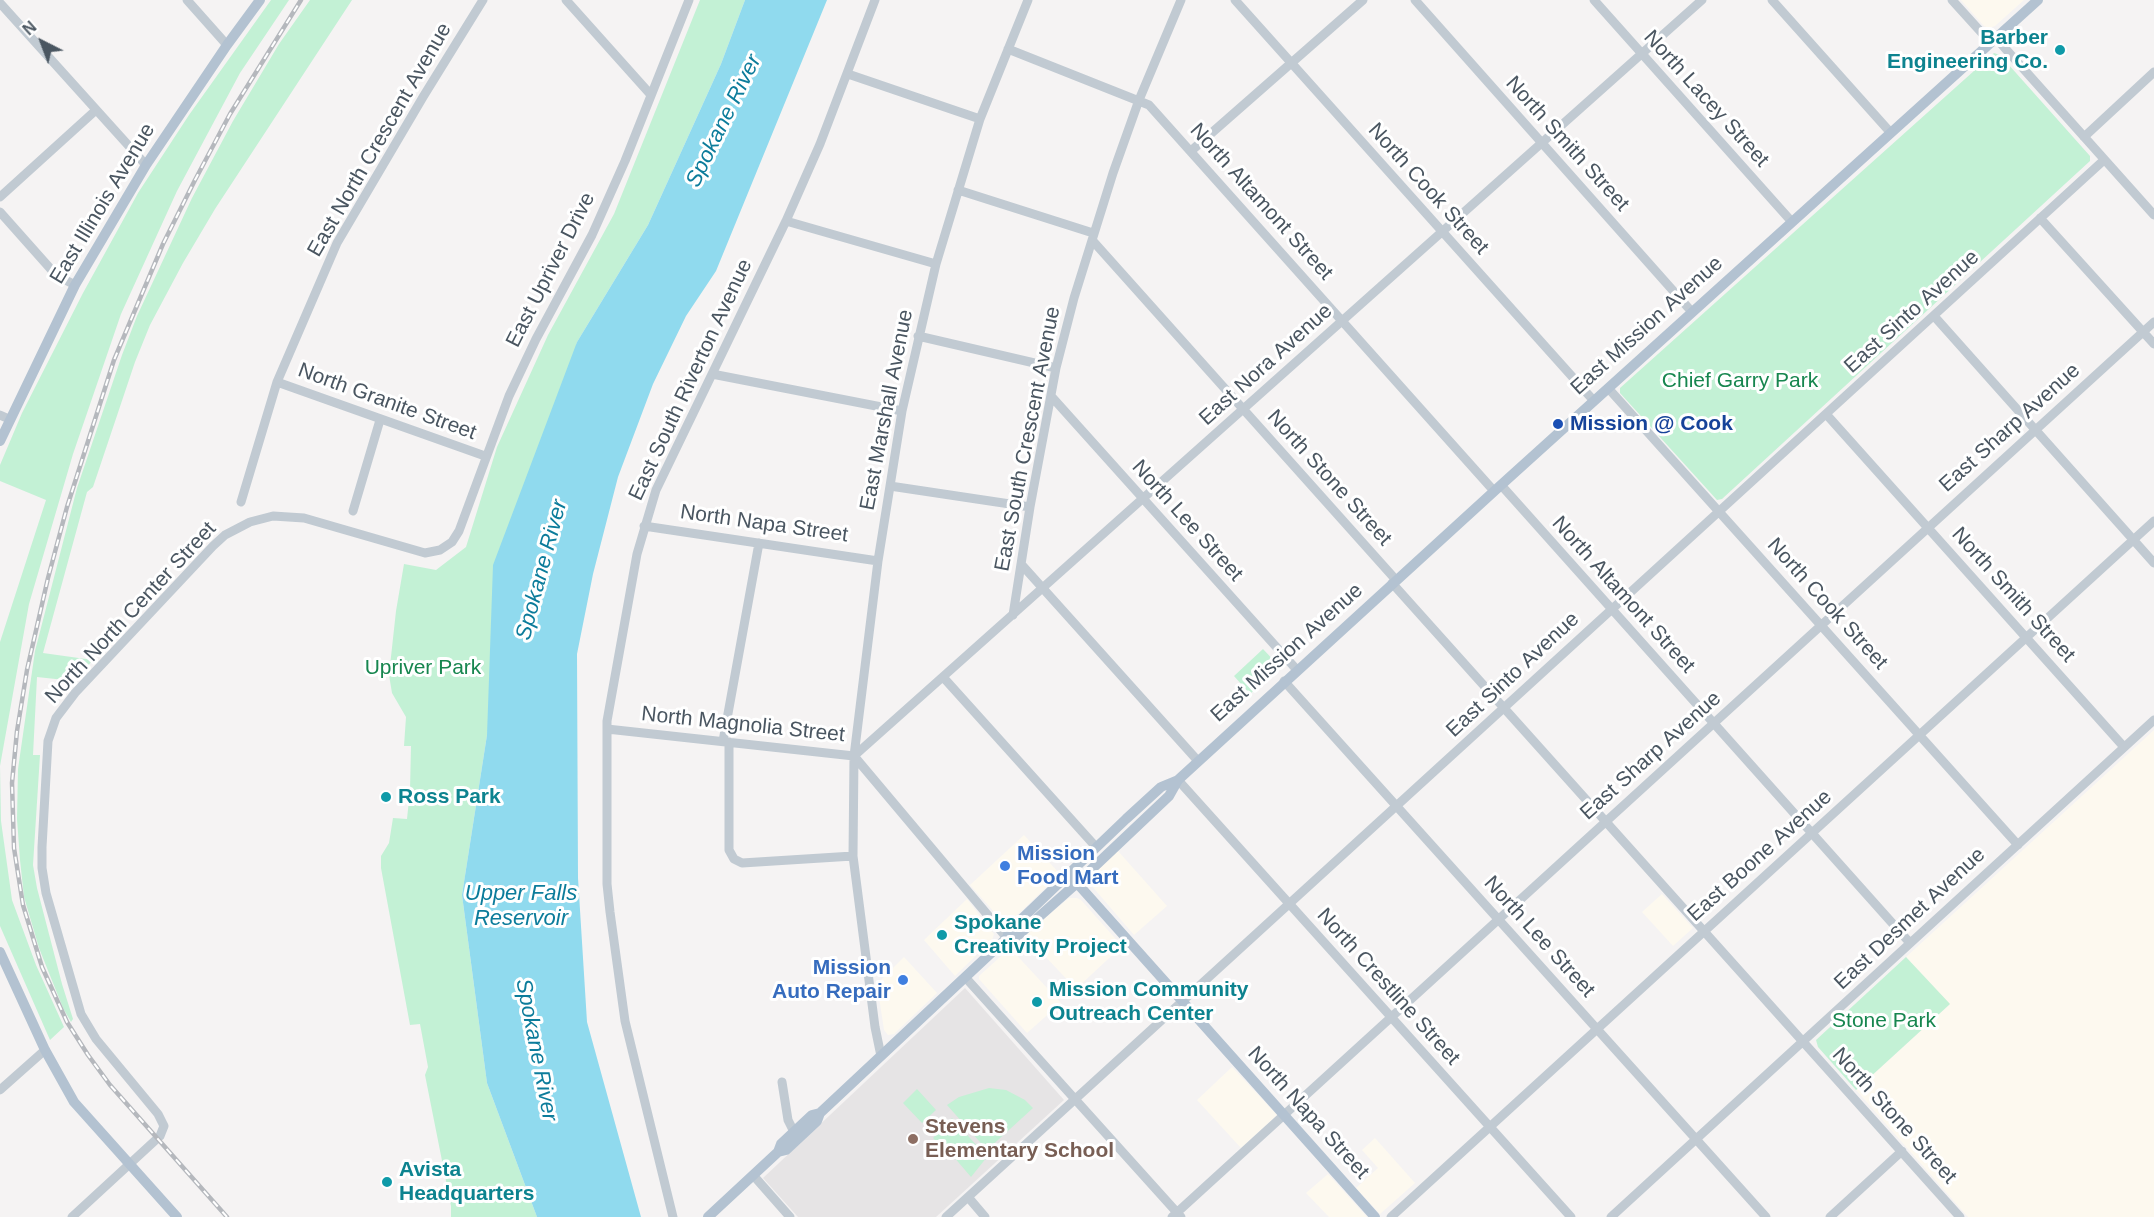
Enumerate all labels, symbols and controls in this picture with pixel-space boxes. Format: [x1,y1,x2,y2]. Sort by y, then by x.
north arrow [12,12,72,72]
text: N [20,18,40,38]
street label: East North Crescent Avenue [303,19,457,261]
place label: Barber Engineering Co. [1887,25,2048,75]
street label: North Lacey Street [1638,26,1774,172]
marker: Barber Engineering Co. [2053,43,2067,57]
water label: Spokane River [681,50,767,192]
street label: North Smith Street [1500,71,1634,217]
street label: North Cook Street [1362,118,1494,260]
street label: East Illinois Avenue [45,119,161,289]
street label: North Altamont Street [1184,119,1338,285]
street label: East Upriver Drive [501,188,601,352]
street label: East Sinto Avenue [1840,245,1984,379]
street label: East Mission Avenue [1566,251,1728,401]
street label: East South Riverton Avenue [624,255,758,505]
street label: East Nora Avenue [1194,299,1338,431]
street label: East South Crescent Avenue [990,304,1066,574]
street label: East Marshall Avenue [855,308,919,512]
street label: North Granite Street [294,358,480,446]
street label: East Sharp Avenue [1934,358,2086,498]
park label: Chief Garry Park [1662,368,1818,394]
street label: North Stone Street [1261,405,1397,551]
place label: Mission @ Cook [1570,411,1733,437]
marker: Mission @ Cook [1551,417,1565,431]
street label: North Lee Street [1126,455,1248,587]
water label: Spokane River [511,497,573,643]
street label: North Napa Street [678,500,850,548]
street label: North Altamont Street [1546,512,1700,678]
street label: North North Center Street [40,517,222,709]
street label: North Smith Street [1946,522,2080,668]
street label: North Cook Street [1761,533,1893,675]
street label: East Mission Avenue [1206,578,1368,728]
street label: East Sinto Avenue [1441,607,1585,743]
park label: Upriver Park [365,655,481,681]
street label: East Sharp Avenue [1575,686,1727,826]
street label: North Magnolia Street [640,702,846,748]
place label: Ross Park [398,784,501,810]
street label: East Boone Avenue [1683,785,1837,927]
marker: Ross Park [379,790,393,804]
place label: Mission Food Mart [1017,841,1118,891]
street label: East Desmet Avenue [1829,843,1991,995]
marker: Mission Food Mart [998,859,1012,873]
street label: North Lee Street [1478,871,1600,1003]
water label: Upper Falls Reservoir [465,881,577,932]
street label: North Crestline Street [1311,904,1465,1070]
place label: Spokane Creativity Project [954,910,1127,960]
marker: Spokane Creativity Project [935,928,949,942]
place label: Mission Auto Repair [772,955,891,1005]
marker: Mission Auto Repair [896,973,910,987]
water label: Spokane River [509,977,563,1123]
place label: Mission Community Outreach Center [1049,977,1249,1027]
marker: Mission Community Outreach Center [1030,995,1044,1009]
park label: Stone Park [1832,1008,1936,1034]
street label: North Napa Street [1242,1042,1374,1184]
street label: North Stone Street [1826,1043,1962,1189]
place label: Stevens Elementary School [925,1114,1114,1164]
marker: Stevens Elementary School [906,1132,920,1146]
place label: Avista Headquarters [399,1157,534,1207]
marker: Avista Headquarters [380,1175,394,1189]

